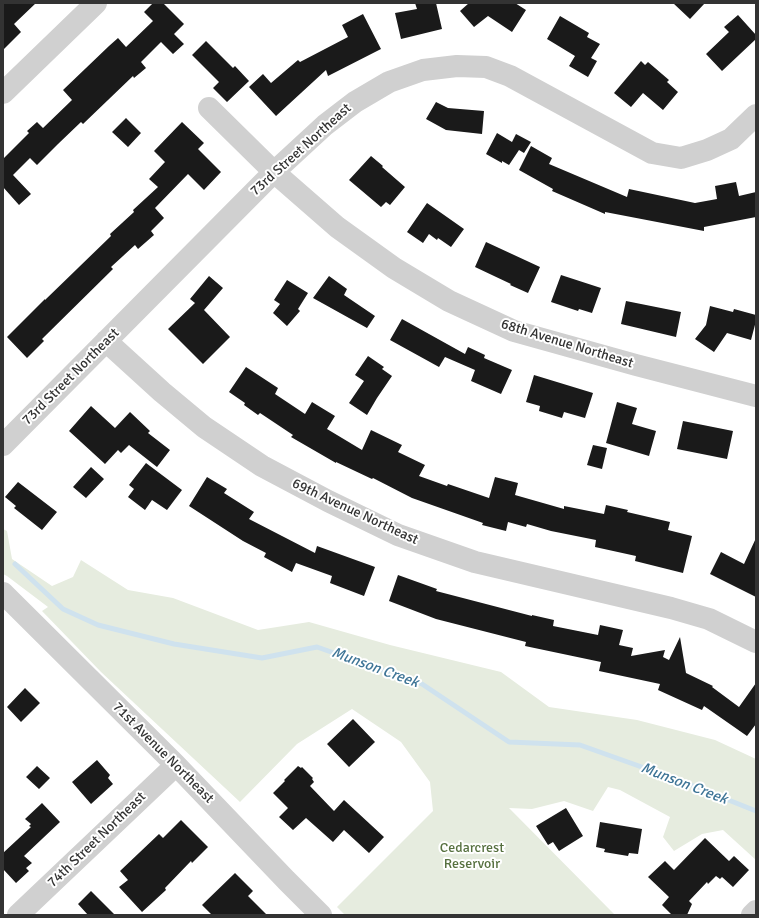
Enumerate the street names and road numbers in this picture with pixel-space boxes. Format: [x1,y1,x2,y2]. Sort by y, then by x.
street label: 73rd Street Northeast [247,100,355,200]
street label: 68th Avenue Northeast [499,316,635,372]
street label: 73rd Street Northeast [19,325,123,429]
street label: 69th Avenue Northeast [289,475,421,549]
street label: 71st Avenue Northeast [109,699,217,807]
street label: 74th Street Northeast [44,789,150,891]

